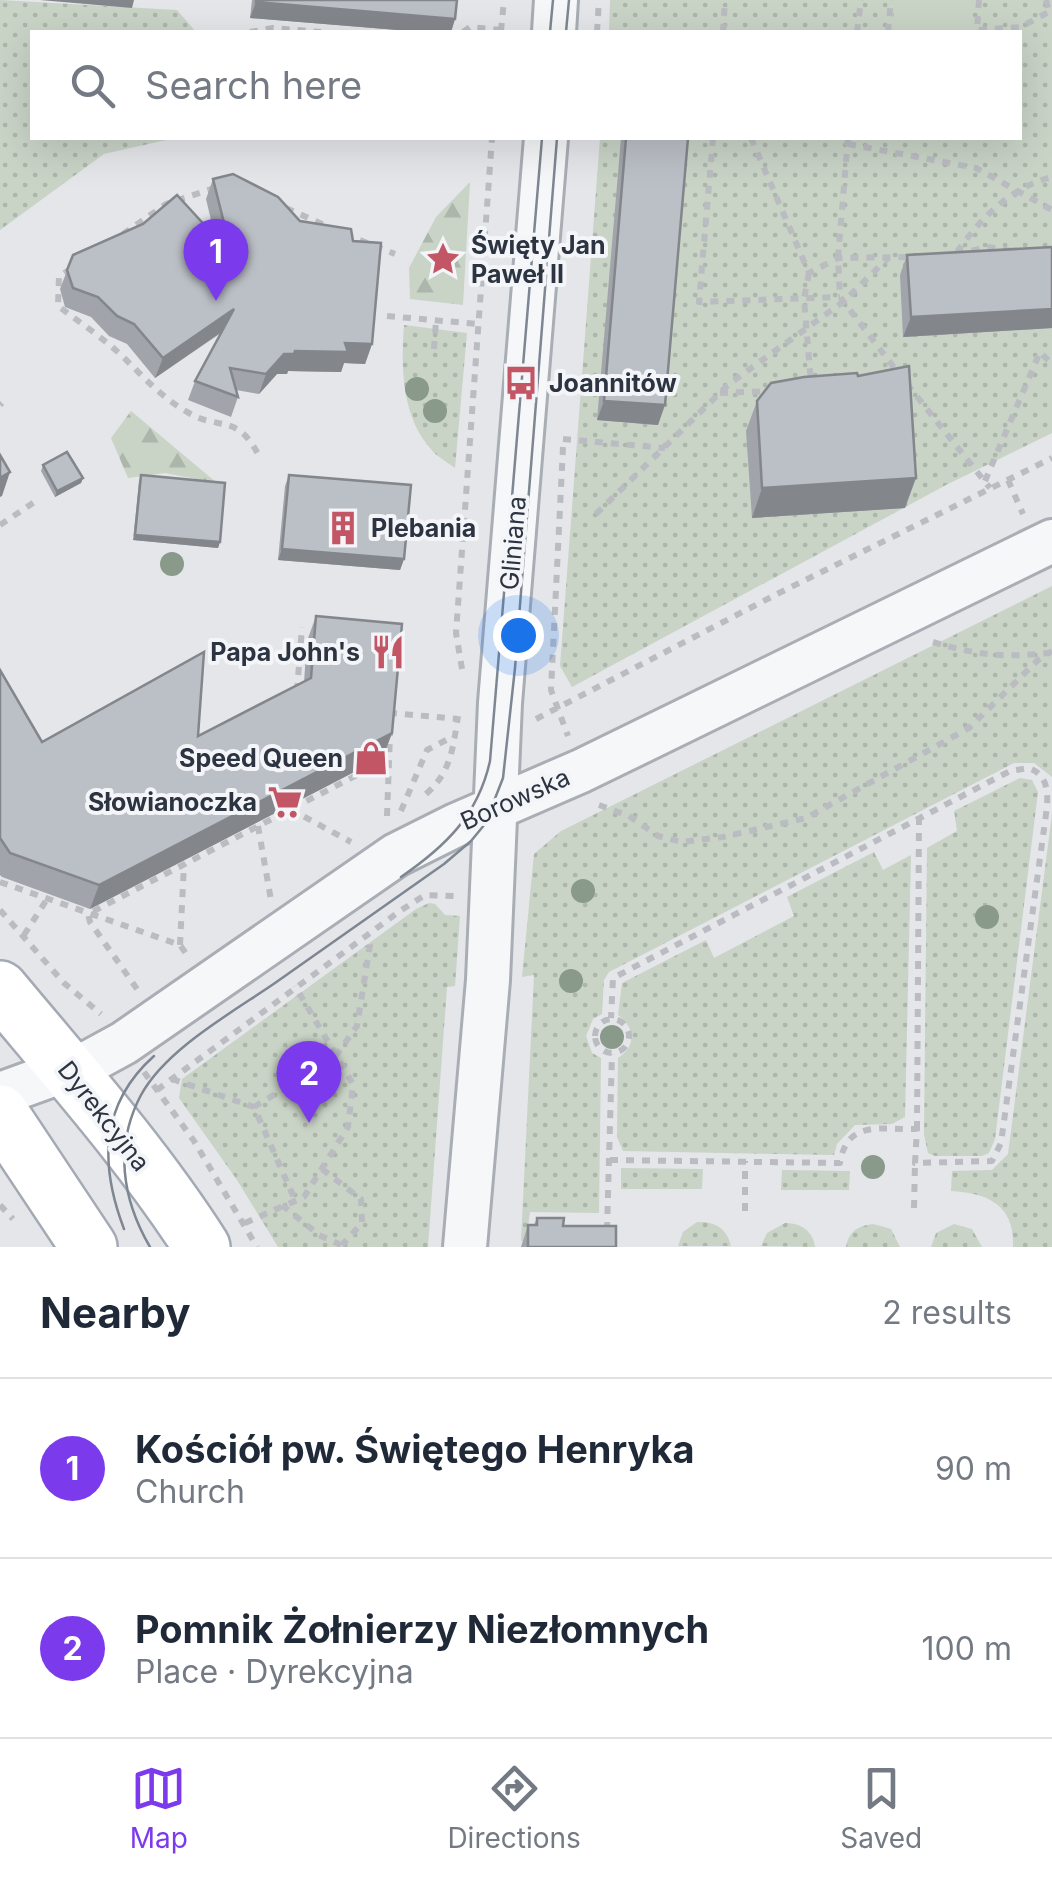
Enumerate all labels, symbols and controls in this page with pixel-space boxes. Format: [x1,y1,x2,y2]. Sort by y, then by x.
search box [30,30,1022,140]
icon: search [65,58,120,113]
text: Search here [145,62,362,108]
pin: 1 [184,218,248,301]
place label: Święty Jan Paweł II [471,230,606,289]
place icon: Święty Jan Paweł II [424,240,462,278]
bus stop icon: Joannitów [502,364,540,402]
place label: Joannitów [549,368,677,398]
street label: Gliniana [494,495,532,591]
building icon: Plebania [324,509,362,547]
place label: Plebania [371,513,476,543]
your location [493,610,544,661]
restaurant icon: Papa John's [369,633,407,671]
place label: Papa John's [210,637,360,667]
shop icon: Speed Queen [352,739,390,777]
place label: Speed Queen [179,743,343,773]
street label: Borowska [456,762,574,836]
supermarket icon: Słowianoczka [266,783,304,821]
place label: Słowianoczka [88,787,257,817]
pin: 2 [276,1040,342,1123]
street label: Dyrekcyjna [52,1055,156,1177]
text: Nearby [40,1287,191,1338]
text: 2 results [882,1293,1012,1332]
text: Kościół pw. Świętego Henryka [135,1426,695,1472]
text: 1 [66,1449,79,1488]
text: 90 m [935,1449,1012,1488]
text: Church [135,1472,245,1511]
text: Pomnik Żołnierzy Niezłomnych [135,1606,709,1652]
text: 2 [62,1629,83,1668]
text: 100 m [922,1629,1012,1668]
text: Place · Dyrekcyjna [135,1652,414,1691]
tab: Map [130,1761,188,1855]
tab: Directions [447,1761,581,1855]
tab: Saved [840,1761,922,1855]

